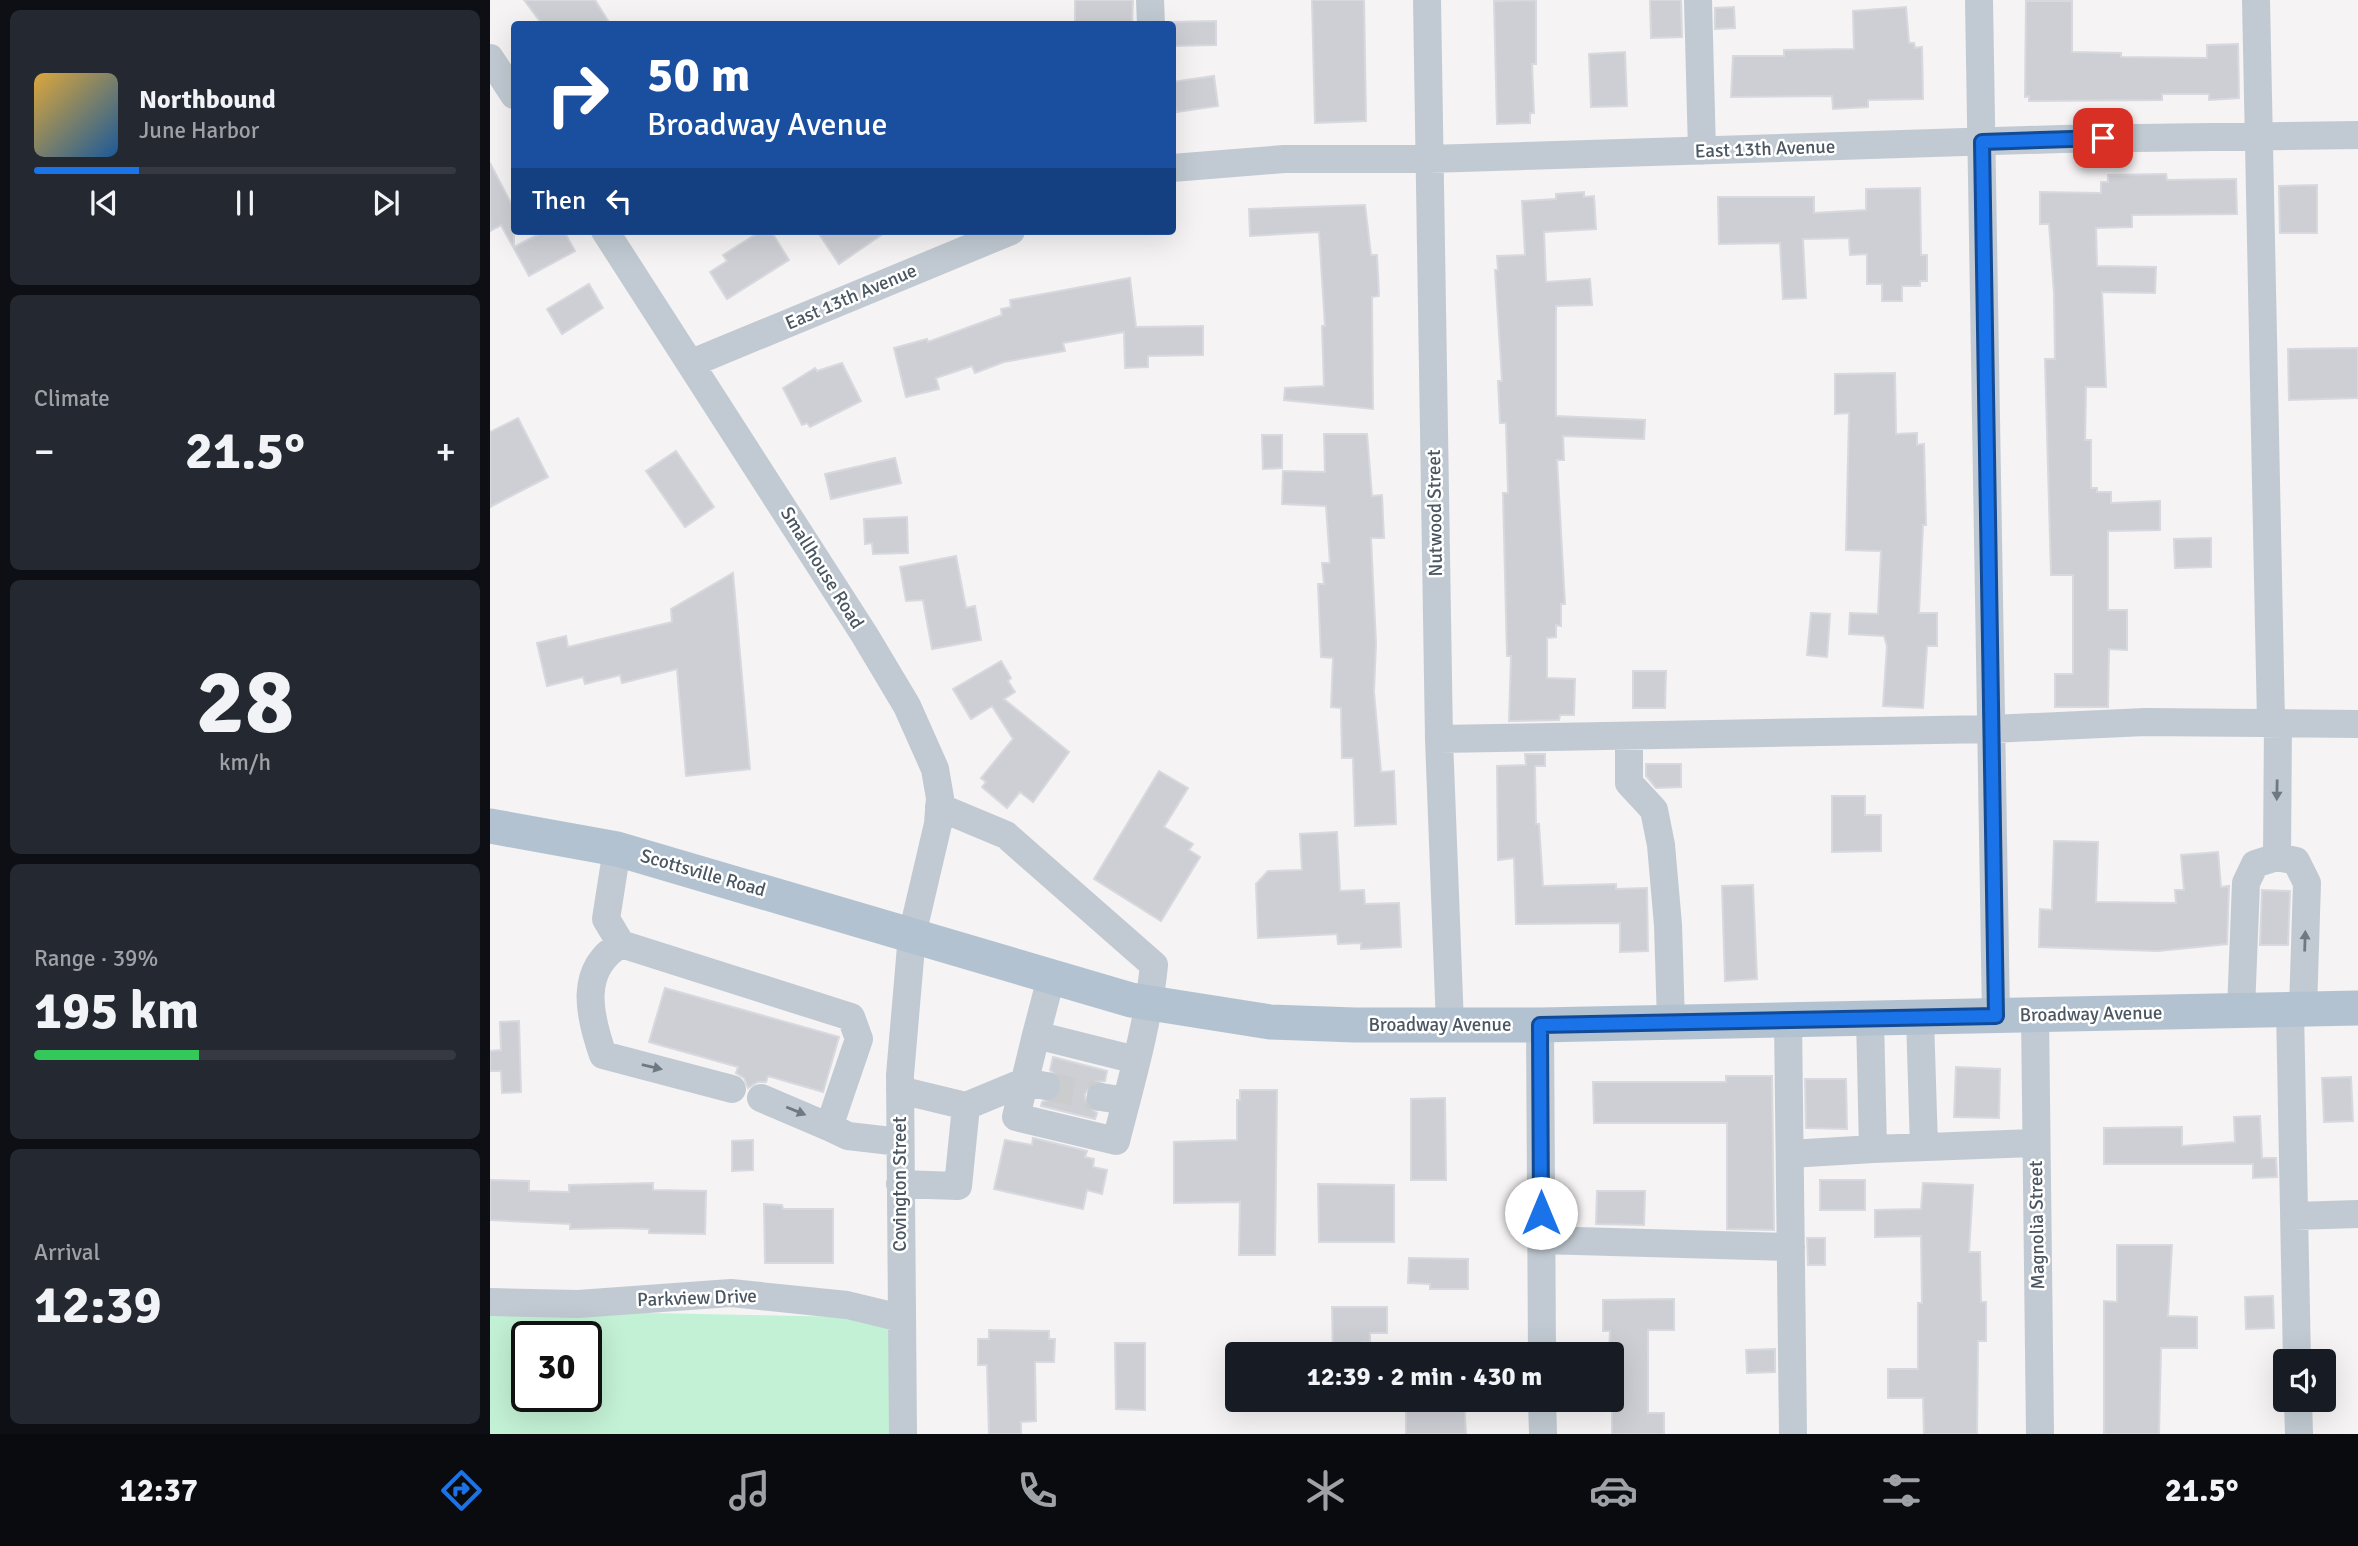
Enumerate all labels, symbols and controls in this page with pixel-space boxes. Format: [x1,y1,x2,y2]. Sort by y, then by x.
text: 50 m [647,45,750,105]
icon: right [532,49,623,140]
text: Northbound [139,84,276,116]
text: Broadway Avenue [647,105,887,144]
pin [2073,108,2133,168]
text: June Harbor [139,116,259,145]
icon: arrive [2084,119,2122,157]
street label: East 13th Avenue [1694,135,1836,163]
icon: left [600,182,638,220]
icon: previous [85,184,123,222]
icon: pause [226,184,264,222]
icon: next [367,184,405,222]
text: Then [532,185,586,217]
street label: East 13th Avenue [782,258,920,336]
text: Climate [34,384,110,413]
text: 21.5° [185,419,305,483]
text: − [34,428,55,475]
text: + [435,428,456,475]
street label: Nutwood Street [1422,449,1448,577]
street label: Smallhouse Road [775,502,869,634]
text: 28 [196,646,294,759]
text: km/h [219,748,271,777]
one-way arrow [2271,779,2283,801]
street label: Scottsville Road [638,844,768,902]
one-way arrow [2300,930,2311,952]
text: Range · 39% [34,944,158,973]
text: 195 km [34,979,199,1043]
street label: Broadway Avenue [2019,1001,2163,1027]
street label: Broadway Avenue [1369,1013,1511,1037]
one-way arrow [641,1062,663,1073]
one-way arrow [786,1105,806,1117]
street label: Covington Street [888,1116,912,1252]
street label: Magnolia Street [2024,1160,2050,1290]
position arrow [1504,1176,1578,1250]
text: Arrival [34,1238,100,1267]
text: 12:39 [34,1273,162,1337]
street label: Parkview Drive [637,1284,757,1312]
speed limit sign: 30 [511,1321,602,1412]
map controls [2273,1349,2336,1412]
button: sound [2273,1349,2336,1412]
text: 12:39 · 2 min · 430 m [1307,1361,1542,1393]
icon: directions [437,1466,486,1515]
icon: music [725,1466,774,1515]
icon: phone [1013,1466,1062,1515]
icon: climate [1301,1466,1350,1515]
icon: car [1589,1466,1638,1515]
icon: filters [1877,1466,1926,1515]
text: 12:37 [119,1471,198,1510]
text: 21.5° [2165,1471,2239,1510]

